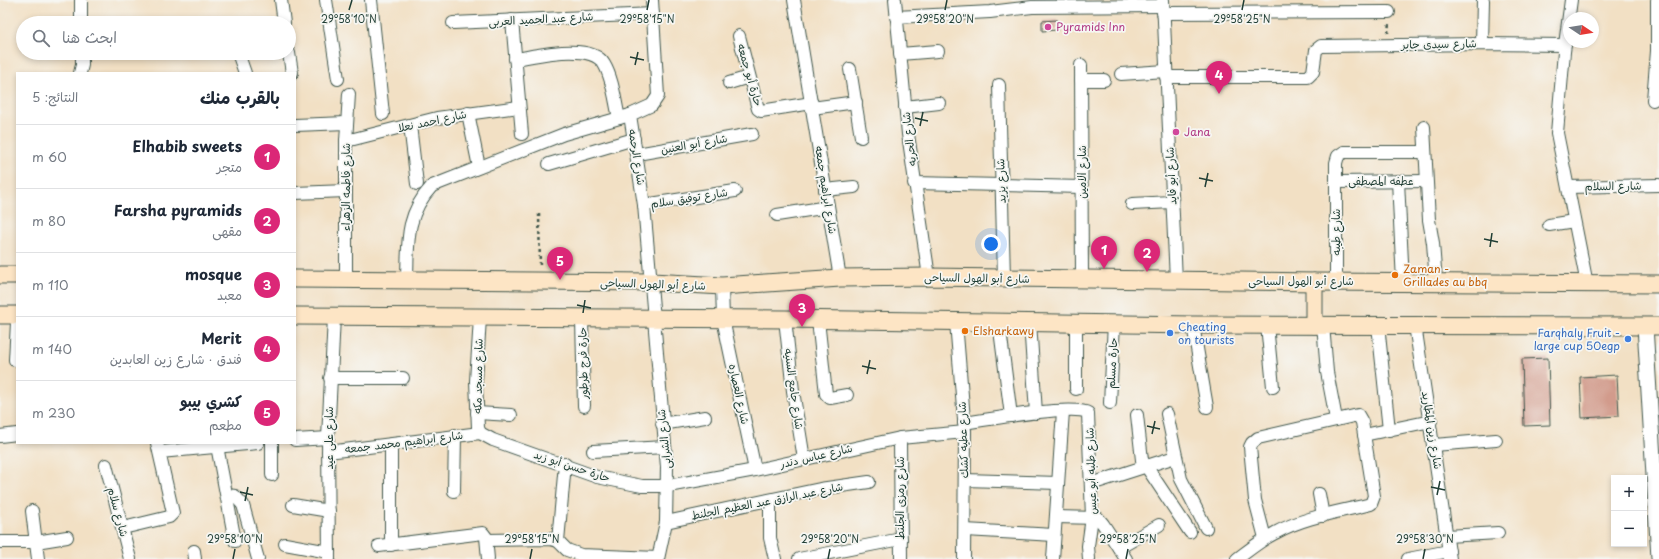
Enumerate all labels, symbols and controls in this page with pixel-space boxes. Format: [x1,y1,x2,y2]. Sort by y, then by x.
street label: شارع عبد الحميد العربى [488,7,594,31]
text: 29°58'10"N [321,11,377,26]
text: 29°58'15"N [619,11,675,26]
text: 29°58'20"N [916,11,974,26]
text: 29°58'25"N [1213,11,1271,26]
north arrow [1563,12,1599,48]
search box [16,16,296,60]
place label: Pyramids Inn [1056,18,1125,35]
marker: Pyramids Inn [1043,22,1053,32]
text: ابحث هنا [62,25,117,48]
icon: search [30,27,52,49]
street label: شارع سيدى جابر [1400,34,1477,54]
street label: حارة أبو جمعه [733,42,767,108]
pin: 4 [1206,61,1232,94]
text: بالقرب منك [200,84,280,110]
text: النتائج: 5 [32,87,78,106]
street label: شارع احمد نعلا [396,105,468,137]
street label: شارع الحريه [897,111,921,167]
place label: Jana [1184,123,1211,140]
street label: شارع الرحمه [624,127,650,187]
marker: Jana [1171,127,1181,137]
street label: شارع أبو العنين [659,129,729,159]
text: Elhabib sweets [132,134,242,157]
street label: شارع فاطمه الزهراء [337,143,355,231]
street label: شارع ابراهيم جمعه [810,145,842,235]
street label: شارع الامين [1073,145,1091,199]
street label: شارع أبو فايد [1160,146,1182,206]
text: 60 m [32,147,67,166]
text: 1 [264,147,270,166]
text: متجر [217,157,242,176]
street label: شارع يزيد [991,158,1011,204]
street label: عطفه المصطفى [1348,172,1414,189]
street label: شارع السلام [1584,177,1642,195]
street label: شارع توفيق سلام [649,183,729,213]
text: Farsha pyramids [114,198,242,221]
street label: شارع طيبه [1327,209,1345,255]
text: 80 m [32,211,66,230]
text: 2 [262,211,272,230]
text: مقهى [212,221,242,240]
your location [981,234,1001,254]
pin: 1 [1091,236,1117,269]
pin: 2 [1134,239,1160,272]
pin: 5 [547,247,573,280]
place label: Zaman - Grillades au bbq [1403,260,1487,290]
text: mosque [185,262,242,285]
street label: شارع أبو الهول السياحى [924,268,1030,288]
marker: Zaman - Grillades au bbq [1390,270,1400,280]
street label: شارع أبو الهول السياحى [1248,272,1354,290]
street label: شارع أبو الهول السياحى [600,273,706,295]
text: 110 m [32,275,68,294]
text: 3 [263,275,271,294]
text: معبد [217,285,242,304]
pin: 3 [789,294,815,327]
place label: Cheating on tourists [1178,318,1234,348]
place label: Elsharkawy [973,322,1034,339]
place label: Farqhaly Fruit - large cup 50egp [1534,324,1620,354]
text: Merit [201,326,242,349]
marker: Elsharkawy [960,326,970,336]
street label: حارة فرج طرطور [573,327,592,400]
marker: Cheating on tourists [1165,328,1175,338]
marker: Farqhaly Fruit - large cup 50egp [1623,334,1633,344]
street label: حارة مسلم [1102,337,1122,389]
street label: شارع مسجد مكه [468,338,488,414]
text: 140 m [32,339,72,358]
text: 4 [263,339,271,358]
street label: شارع جامع السنيه [779,347,809,431]
text: فندق · شارع زين العابدين [110,349,242,368]
street label: شارع العصاره [724,362,754,426]
text: كشري بيبو [180,389,242,412]
street label: شارع زين المطاريد [1417,390,1447,470]
street label: شارع عطيه كشك [953,401,973,479]
text: 230 m [32,403,75,422]
text: 5 [263,403,271,422]
street label: شارع على عيد [320,407,338,469]
street label: شارع الشرابى [652,408,676,470]
text: مطعم [209,415,242,434]
street label: شارع ابراهيم محمد جمعه [344,426,464,458]
street label: شارع طلبه أبو عيس [1080,427,1102,515]
street label: شارع عباس دندر [777,439,854,473]
street label: حارة حسن أبو زيد [532,445,613,486]
street label: شارع رمزى الجلنط [891,456,909,540]
map controls [1611,475,1647,547]
button: + [1611,475,1647,511]
street label: شارع عبد الرازق عبد العظيم الجلنط [689,477,845,525]
street label: شارع سلام [103,485,133,539]
button: − [1611,511,1647,547]
text: 29°58'10"N [207,531,263,546]
text: 29°58'15"N [504,531,560,546]
text: 29°58'20"N [801,531,859,546]
text: 29°58'25"N [1099,531,1157,546]
text: 29°58'30"N [1396,531,1454,546]

